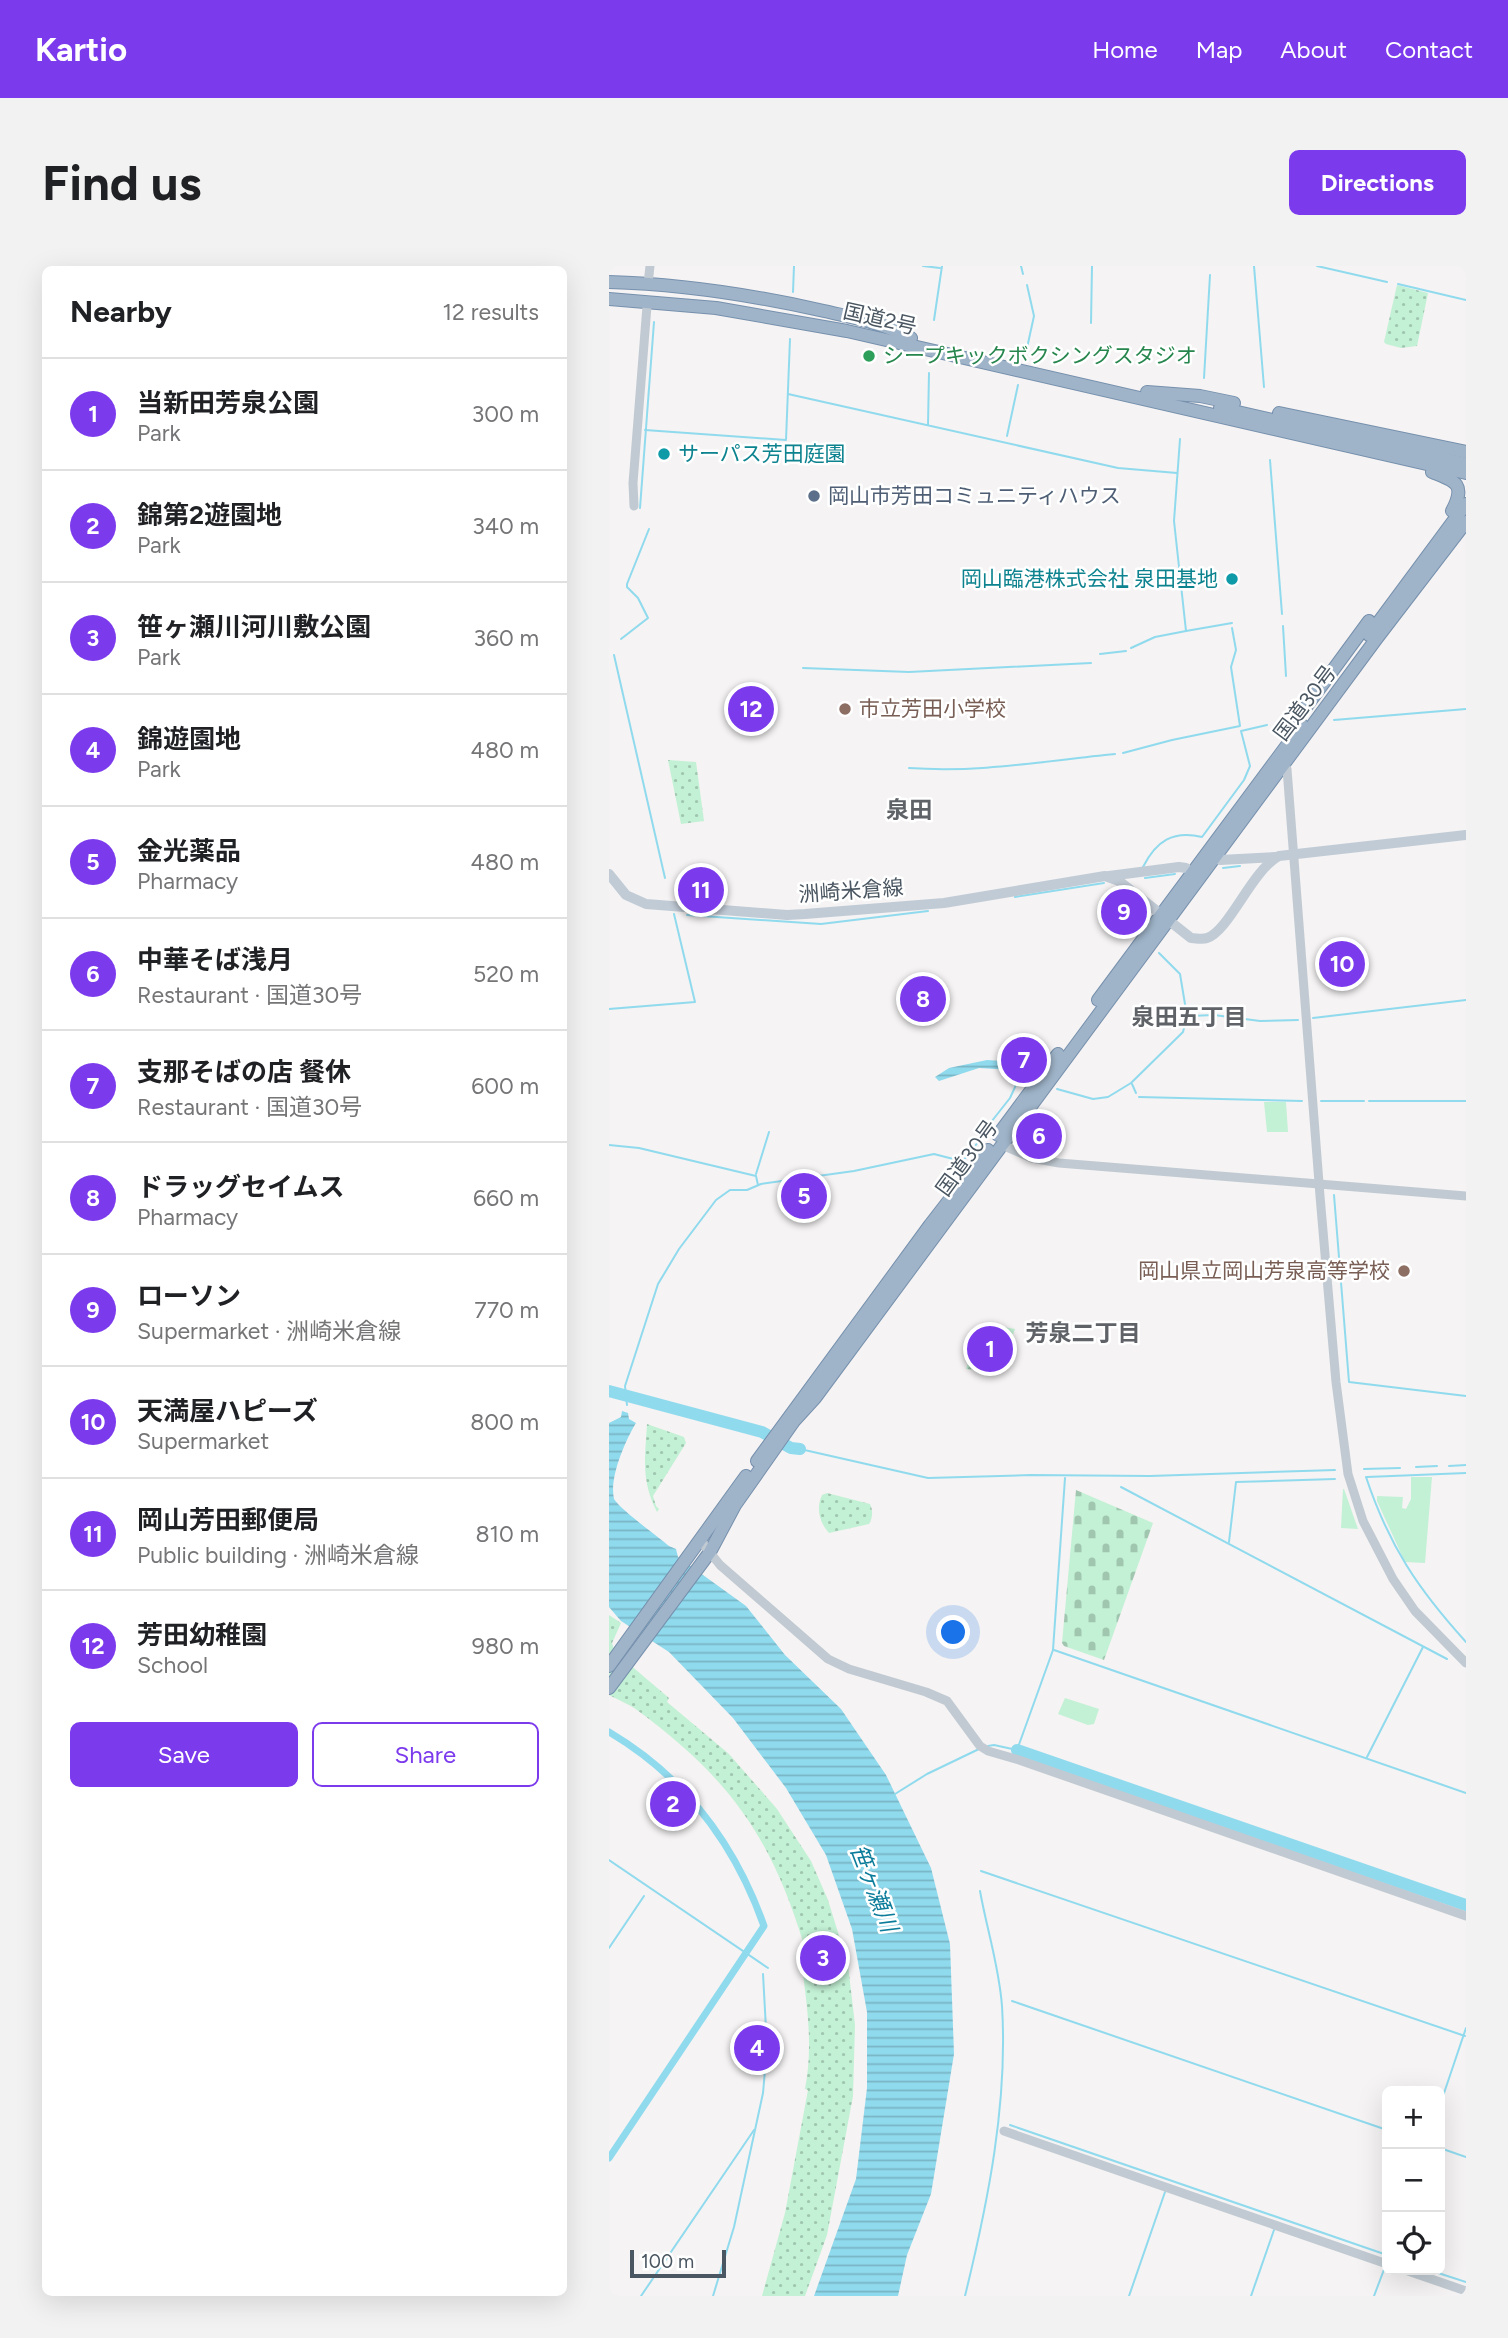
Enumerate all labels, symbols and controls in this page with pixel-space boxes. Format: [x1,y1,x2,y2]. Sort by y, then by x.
text: Kartio [35,30,127,69]
text: Home [1092,35,1158,64]
text: Map [1196,35,1242,64]
text: About [1280,35,1347,64]
text: Contact [1385,35,1473,64]
button: Directions [1289,150,1466,215]
text: Find us [42,153,201,212]
text: Nearby [70,293,172,330]
text: 12 results [443,298,539,326]
street label: 国道2号 [841,298,919,339]
place label: シープキックボクシングスタジオ [883,343,1197,368]
marker: シープキックボクシングスタジオ [861,348,877,364]
text: 当新田芳泉公園 [137,387,319,419]
text: 1 [88,400,98,428]
text: 300 m [472,400,539,428]
text: Park [137,419,181,447]
place label: サーパス芳田庭園 [678,441,846,466]
marker: サーパス芳田庭園 [656,446,672,462]
place label: 岡山市芳田コミュニティハウス [828,483,1121,508]
marker: 岡山市芳田コミュニティハウス [806,488,822,504]
text: 錦第2遊園地 [137,499,282,531]
text: 2 [86,512,100,540]
text: 340 m [472,512,539,540]
text: Park [137,531,181,559]
place label: 岡山臨港株式会社 泉田基地 [961,566,1218,591]
marker: 岡山臨港株式会社 泉田基地 [1224,571,1240,587]
text: 笹ヶ瀬川河川敷公園 [137,611,371,643]
text: 3 [87,624,99,652]
text: 360 m [473,624,539,652]
text: Park [137,643,181,671]
street label: 国道30号 [1268,660,1341,745]
pin: 12 [728,683,774,735]
place label: 市立芳田小学校 [859,696,1006,721]
marker: 市立芳田小学校 [837,701,853,717]
text: 錦遊園地 [137,723,241,755]
text: 4 [86,736,100,764]
text: 480 m [471,736,539,764]
text: Park [137,755,181,783]
district label: 泉田 [886,796,932,824]
text: 金光薬品 [137,835,241,867]
text: 5 [86,848,100,876]
text: 480 m [471,848,539,876]
pin: 11 [678,864,724,916]
text: Pharmacy [137,867,238,895]
street label: 洲崎米倉線 [798,874,904,907]
pin: 9 [1101,886,1147,938]
pin: 10 [1319,938,1365,990]
text: 中華そば浅月 [137,944,293,976]
text: 6 [86,960,100,988]
text: 520 m [473,960,539,988]
pin: 8 [900,973,946,1025]
text: Restaurant · 国道30号 [137,981,362,1009]
district label: 泉田五丁目 [1132,1003,1247,1031]
pin: 7 [1001,1034,1047,1086]
text: 支那そばの店 餐休 [137,1056,351,1088]
text: 7 [87,1072,99,1100]
text: 600 m [471,1072,539,1100]
text: Restaurant · 国道30号 [137,1093,362,1121]
pin: 6 [1016,1110,1062,1162]
street label: 国道30号 [931,1115,1003,1201]
pin: 5 [781,1170,827,1222]
text: ドラッグセイムス [137,1171,344,1203]
text: 8 [86,1184,100,1212]
text: 660 m [473,1184,539,1212]
text: Pharmacy [137,1203,238,1231]
place label: 岡山県立岡山芳泉高等学校 [1138,1258,1390,1283]
marker: 岡山県立岡山芳泉高等学校 [1396,1263,1412,1279]
text: ローソン [137,1280,241,1312]
text: 9 [86,1296,100,1324]
text: 770 m [474,1296,539,1324]
text: Supermarket · 洲崎米倉線 [137,1317,401,1345]
district label: 芳泉二丁目 [1026,1319,1141,1347]
pin: 1 [967,1323,1013,1375]
text: 天満屋ハピーズ [137,1395,318,1427]
text: 10 [81,1408,105,1436]
text: 800 m [470,1408,539,1436]
text: Supermarket [137,1427,269,1455]
text: 岡山芳田郵便局 [137,1504,319,1536]
text: 11 [83,1520,103,1548]
text: 810 m [475,1520,539,1548]
text: Public building · 洲崎米倉線 [137,1541,419,1569]
your location [936,1615,970,1649]
text: 芳田幼稚園 [137,1619,267,1651]
text: 12 [81,1632,105,1660]
text: 980 m [472,1632,539,1660]
text: School [137,1651,208,1679]
button: Save [70,1722,298,1787]
button: Share [312,1722,539,1787]
pin: 2 [650,1778,696,1830]
water label: 笹ヶ瀬川 [844,1840,905,1939]
pin: 3 [800,1932,846,1984]
pin: 4 [734,2022,780,2074]
map controls [1382,2086,1445,2275]
button: + [1382,2086,1445,2149]
button: − [1382,2149,1445,2212]
button: locate [1382,2212,1445,2275]
scale bar [630,2247,726,2279]
text: 100 m [641,2250,694,2273]

